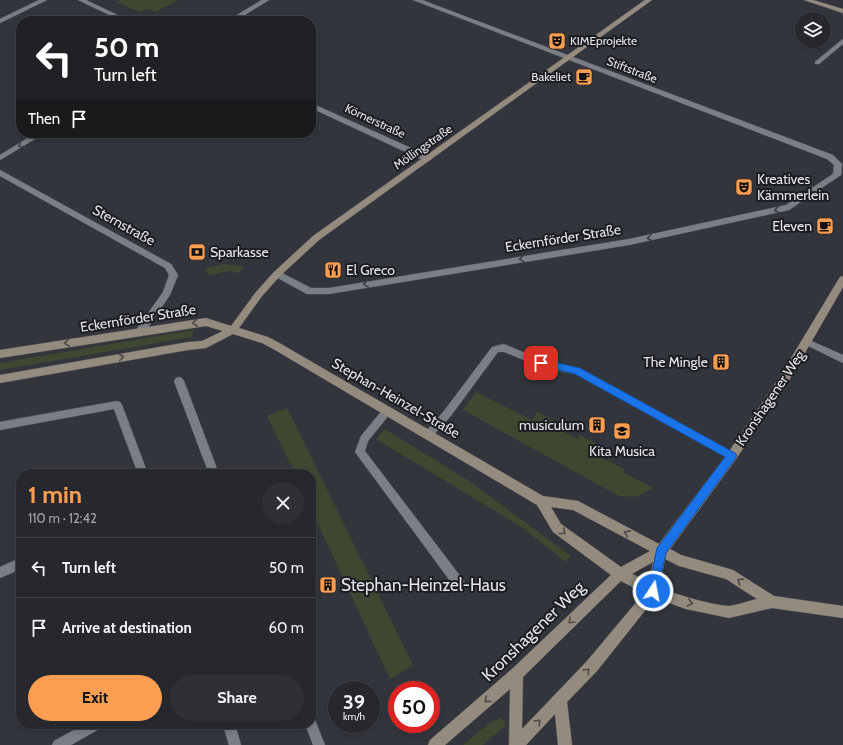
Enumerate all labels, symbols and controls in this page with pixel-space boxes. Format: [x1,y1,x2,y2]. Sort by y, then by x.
map controls [795,12,831,48]
button: layers [795,12,831,48]
text: 50 m [94,30,159,64]
theatre icon: KIMEprojekte [547,31,567,51]
icon: left [28,32,80,84]
place label: KIMEprojekte [570,33,637,48]
street label: Stiftstraße [605,53,660,86]
text: Turn left [94,64,157,86]
cafe icon: Bakeliet [574,67,594,87]
place label: Bakeliet [531,69,571,84]
street label: Körnerstraße [343,100,408,141]
icon: arrive [68,108,90,130]
text: Then [28,110,60,128]
street label: Möllingstraße [390,121,455,172]
one-way arrow [18,141,25,148]
place label: Kreatives Kämmerlein [757,170,829,204]
theatre icon: Kreatives Kämmerlein [734,177,754,197]
street label: Sternstraße [90,200,158,250]
one-way arrow [774,205,780,213]
cafe icon: Eleven [815,216,835,236]
place label: Eleven [772,217,812,235]
street label: Eckernförder Straße [504,220,622,256]
one-way arrow [647,233,653,241]
bank icon: Sparkasse [187,242,207,262]
place label: Sparkasse [210,243,269,261]
one-way arrow [518,254,525,263]
restaurant icon: El Greco [323,260,343,280]
place label: El Greco [346,261,395,279]
one-way arrow [362,279,369,288]
street label: Eckernförder Straße [79,300,197,336]
one-way arrow [192,318,198,327]
one-way arrow [64,338,70,346]
pin [524,346,558,380]
street label: Kronshagener Weg [731,346,809,449]
icon: arrive [530,352,552,374]
building icon: The Mingle [711,352,731,372]
one-way arrow [118,353,124,362]
place label: The Mingle [643,353,708,371]
street label: Stephan-Heinzel-Straße [329,354,463,442]
building icon: musiculum [587,415,607,435]
place label: musiculum [519,416,584,434]
school or university icon: Kita Musica [612,421,632,441]
place label: Kita Musica [589,442,655,460]
text: 1 min [28,480,82,509]
button: close [262,482,304,524]
text: 110 m · 12:42 [28,510,97,526]
one-way arrow [558,528,566,535]
one-way arrow [623,530,631,537]
icon: left [28,557,50,579]
text: Turn left [62,559,116,577]
text: 50 m [269,559,304,577]
position arrow [632,570,674,612]
building icon: Stephan-Heinzel-Haus [318,575,338,595]
place label: Stephan-Heinzel-Haus [341,575,506,595]
street label: Kronshagener Weg [477,576,589,685]
one-way arrow [737,578,744,586]
one-way arrow [687,599,693,607]
one-way arrow [568,616,576,624]
icon: arrive [28,617,50,639]
text: Arrive at destination [62,619,192,637]
text: 60 m [268,619,304,637]
one-way arrow [582,668,590,676]
button: Exit [28,675,162,721]
button: Share [170,675,304,721]
speed limit sign: 50 [388,681,440,733]
text: 39 [343,690,365,714]
one-way arrow [485,695,492,702]
text: km/h [343,710,365,723]
one-way arrow [534,719,541,727]

